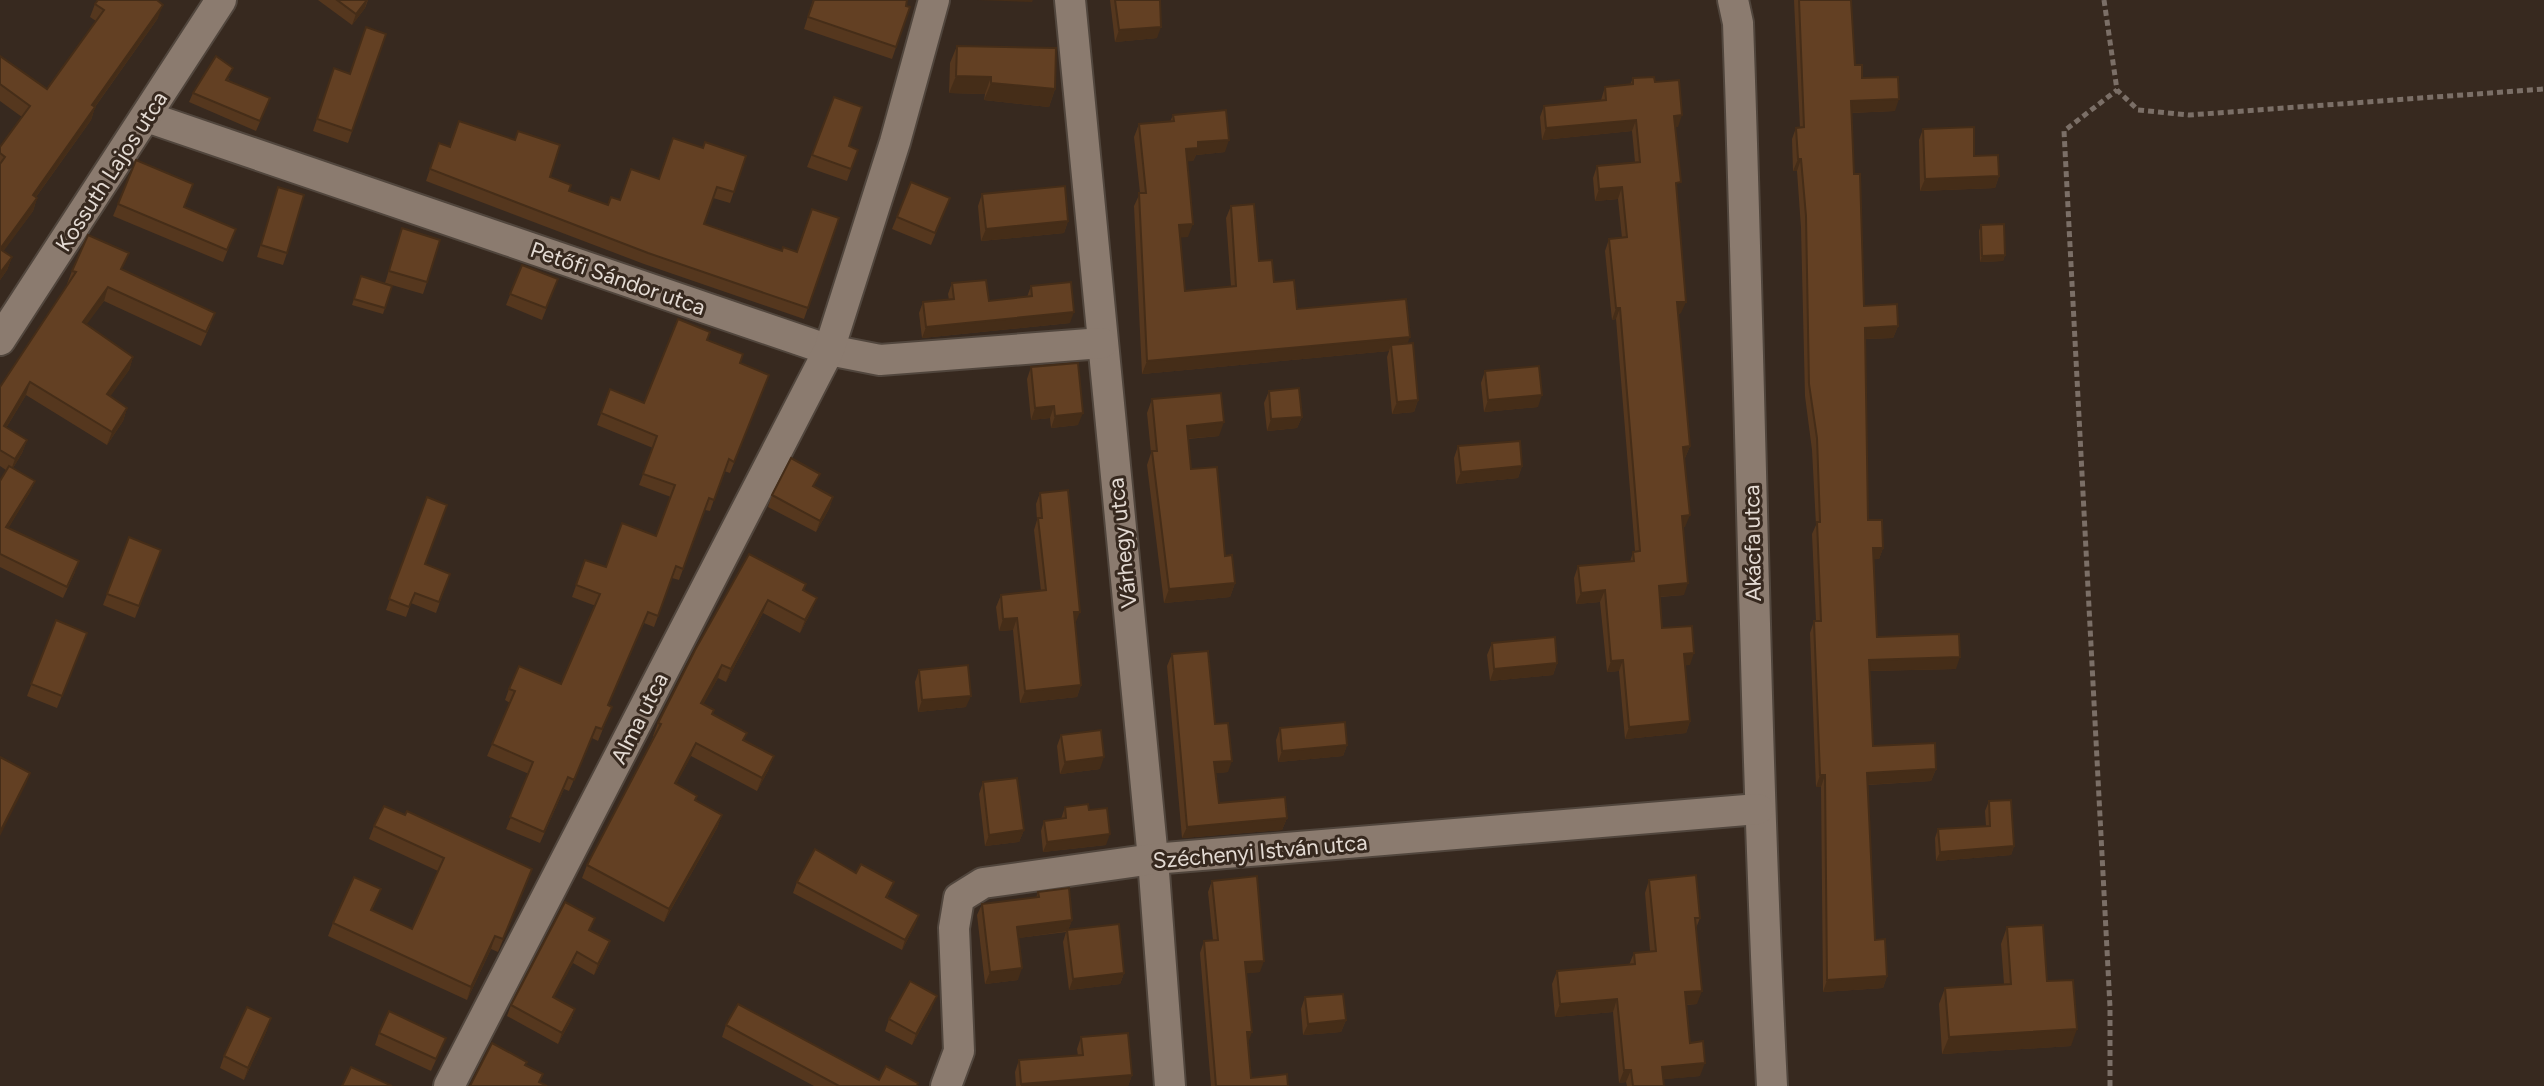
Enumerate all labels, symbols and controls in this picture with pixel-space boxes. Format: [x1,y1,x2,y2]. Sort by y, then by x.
street label: Kossuth Lajos utca [50,86,173,256]
street label: Petőfi Sándor utca [527,236,709,321]
street label: Várhegy utca [1102,476,1143,609]
street label: Akácfa utca [1738,484,1767,602]
street label: Alma utca [605,668,674,768]
street label: Széchenyi István utca [1152,829,1368,874]

